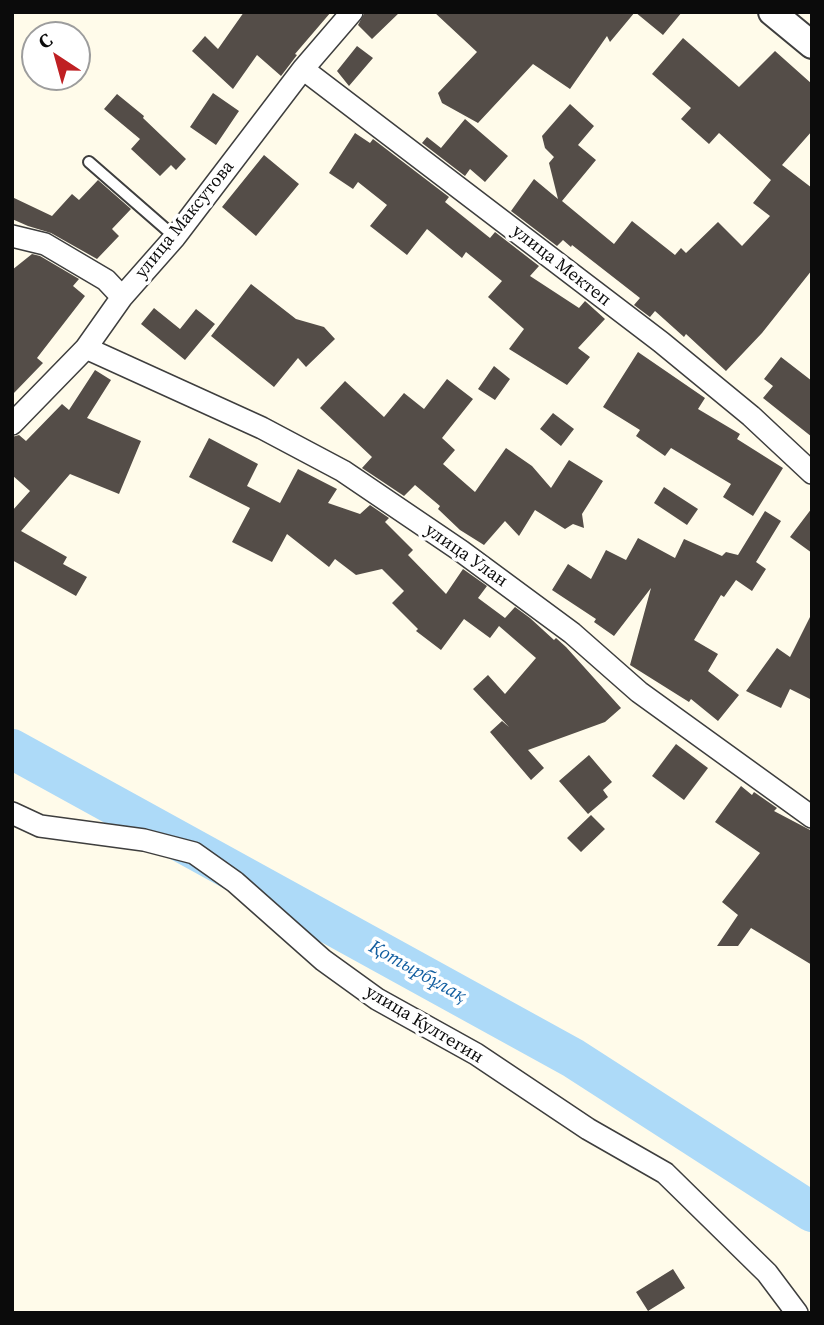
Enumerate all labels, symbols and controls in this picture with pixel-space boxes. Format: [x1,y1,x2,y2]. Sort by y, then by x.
north arrow [21,21,91,91]
text: С [32,27,57,55]
street label: улица Максутова [131,157,239,283]
street label: улица Мектеп [507,221,615,311]
street label: улица Улан [421,520,511,592]
water label: Қотырбұлақ [365,936,469,1008]
street label: улица Култегин [361,981,487,1069]

